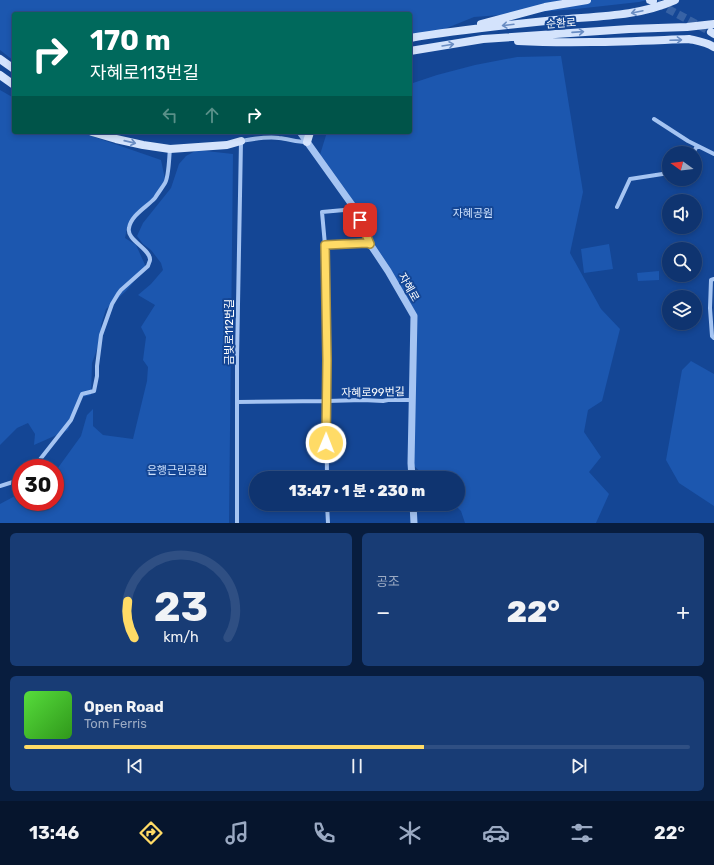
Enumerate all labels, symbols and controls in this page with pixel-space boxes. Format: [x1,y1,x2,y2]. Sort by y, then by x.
one-way arrow [631,8,644,16]
street label: 순환로 [545,16,577,31]
one-way arrow [502,21,515,29]
text: 170 m [90,24,171,57]
icon: right [24,28,76,80]
one-way arrow [571,29,584,36]
one-way arrow [669,36,682,44]
one-way arrow [442,40,455,48]
text: 자혜로113번길 [90,62,199,84]
icon: left [159,104,181,126]
icon: ahead [201,104,223,126]
icon: right [243,104,265,126]
one-way arrow [123,139,136,147]
north arrow [662,146,702,186]
map controls [662,146,702,330]
button: sound [662,194,702,234]
pin [343,203,377,237]
park label: 자혜공원 [453,207,493,220]
icon: arrive [349,209,371,231]
button: search [662,242,702,282]
street label: 자혜로 [395,271,422,304]
button: layers [662,290,702,330]
street label: 금빛로112번길 [223,299,236,365]
street label: 자혜로99번길 [341,385,405,400]
position arrow [305,422,347,464]
speed limit sign: 30 [12,459,64,511]
park label: 은행근린공원 [147,464,207,477]
text: 13:47 · 1 분 · 230 m [289,482,425,500]
text: 공조 [376,574,400,589]
text: 23 [154,581,208,630]
text: 22° [507,594,560,630]
text: − [376,599,390,626]
text: + [676,599,690,626]
text: km/h [163,628,199,645]
text: Open Road [84,698,164,716]
text: Tom Ferris [84,716,147,731]
icon: previous [124,755,146,777]
icon: pause [346,755,368,777]
icon: next [568,755,590,777]
icon: directions [137,819,165,847]
icon: music [223,819,251,847]
icon: phone [310,819,338,847]
icon: climate [396,819,424,847]
icon: car [482,819,510,847]
icon: filters [568,819,596,847]
text: 13:46 [29,822,79,844]
text: 22° [654,822,685,844]

